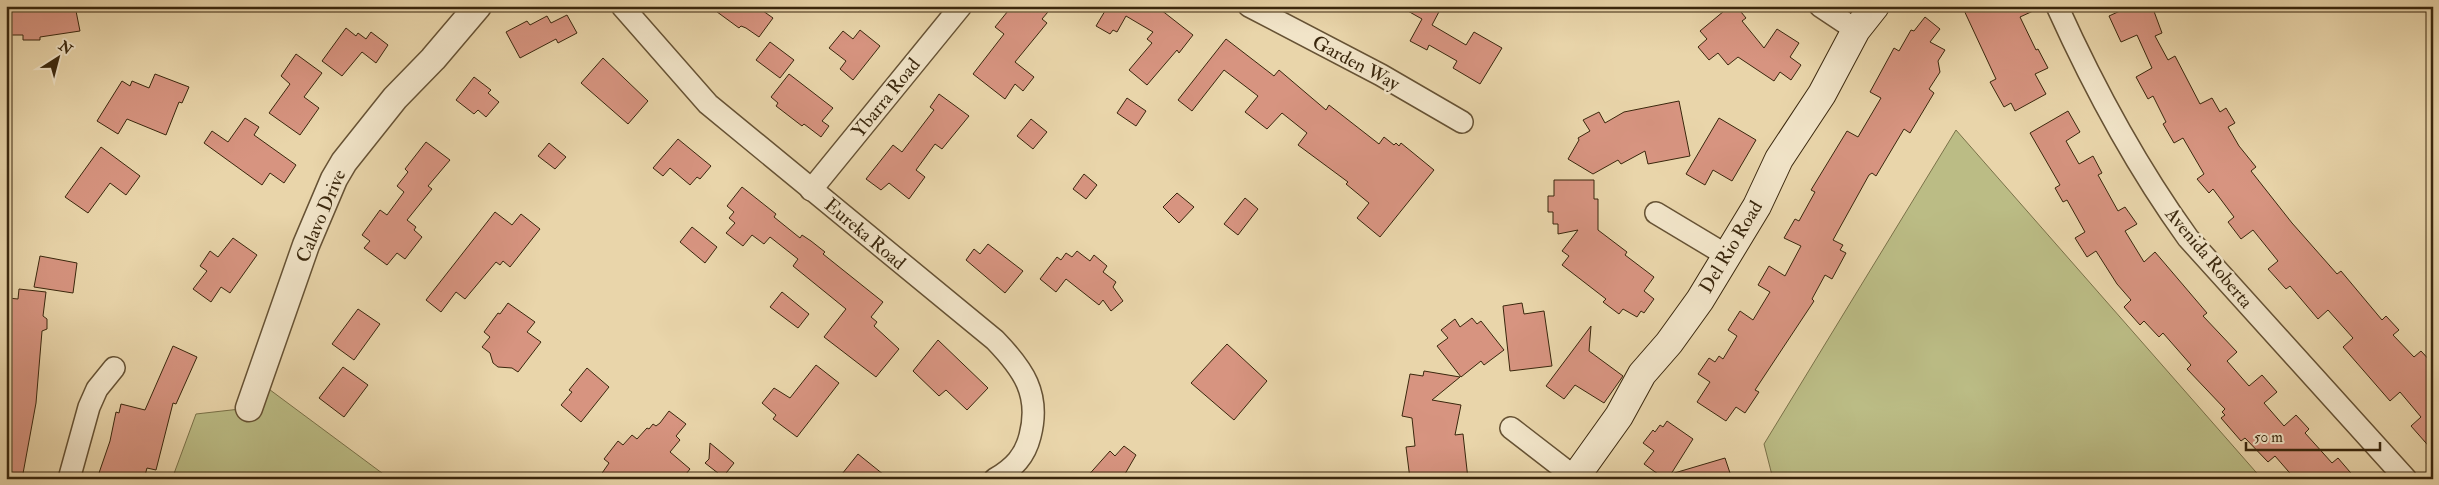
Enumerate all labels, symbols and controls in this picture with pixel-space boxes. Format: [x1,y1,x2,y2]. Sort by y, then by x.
street label: Garden Way [1308,30,1404,96]
north arrow [32,32,82,82]
text: N [54,37,76,59]
street label: Ybarra Road [846,53,926,143]
street label: Calavo Drive [291,166,351,266]
street label: Eureka Road [819,193,911,275]
street label: Del Rio Road [1694,196,1768,298]
street label: Avenida Roberta [2159,202,2258,313]
scale bar [2246,420,2380,452]
text: 50 m [2254,428,2283,447]

